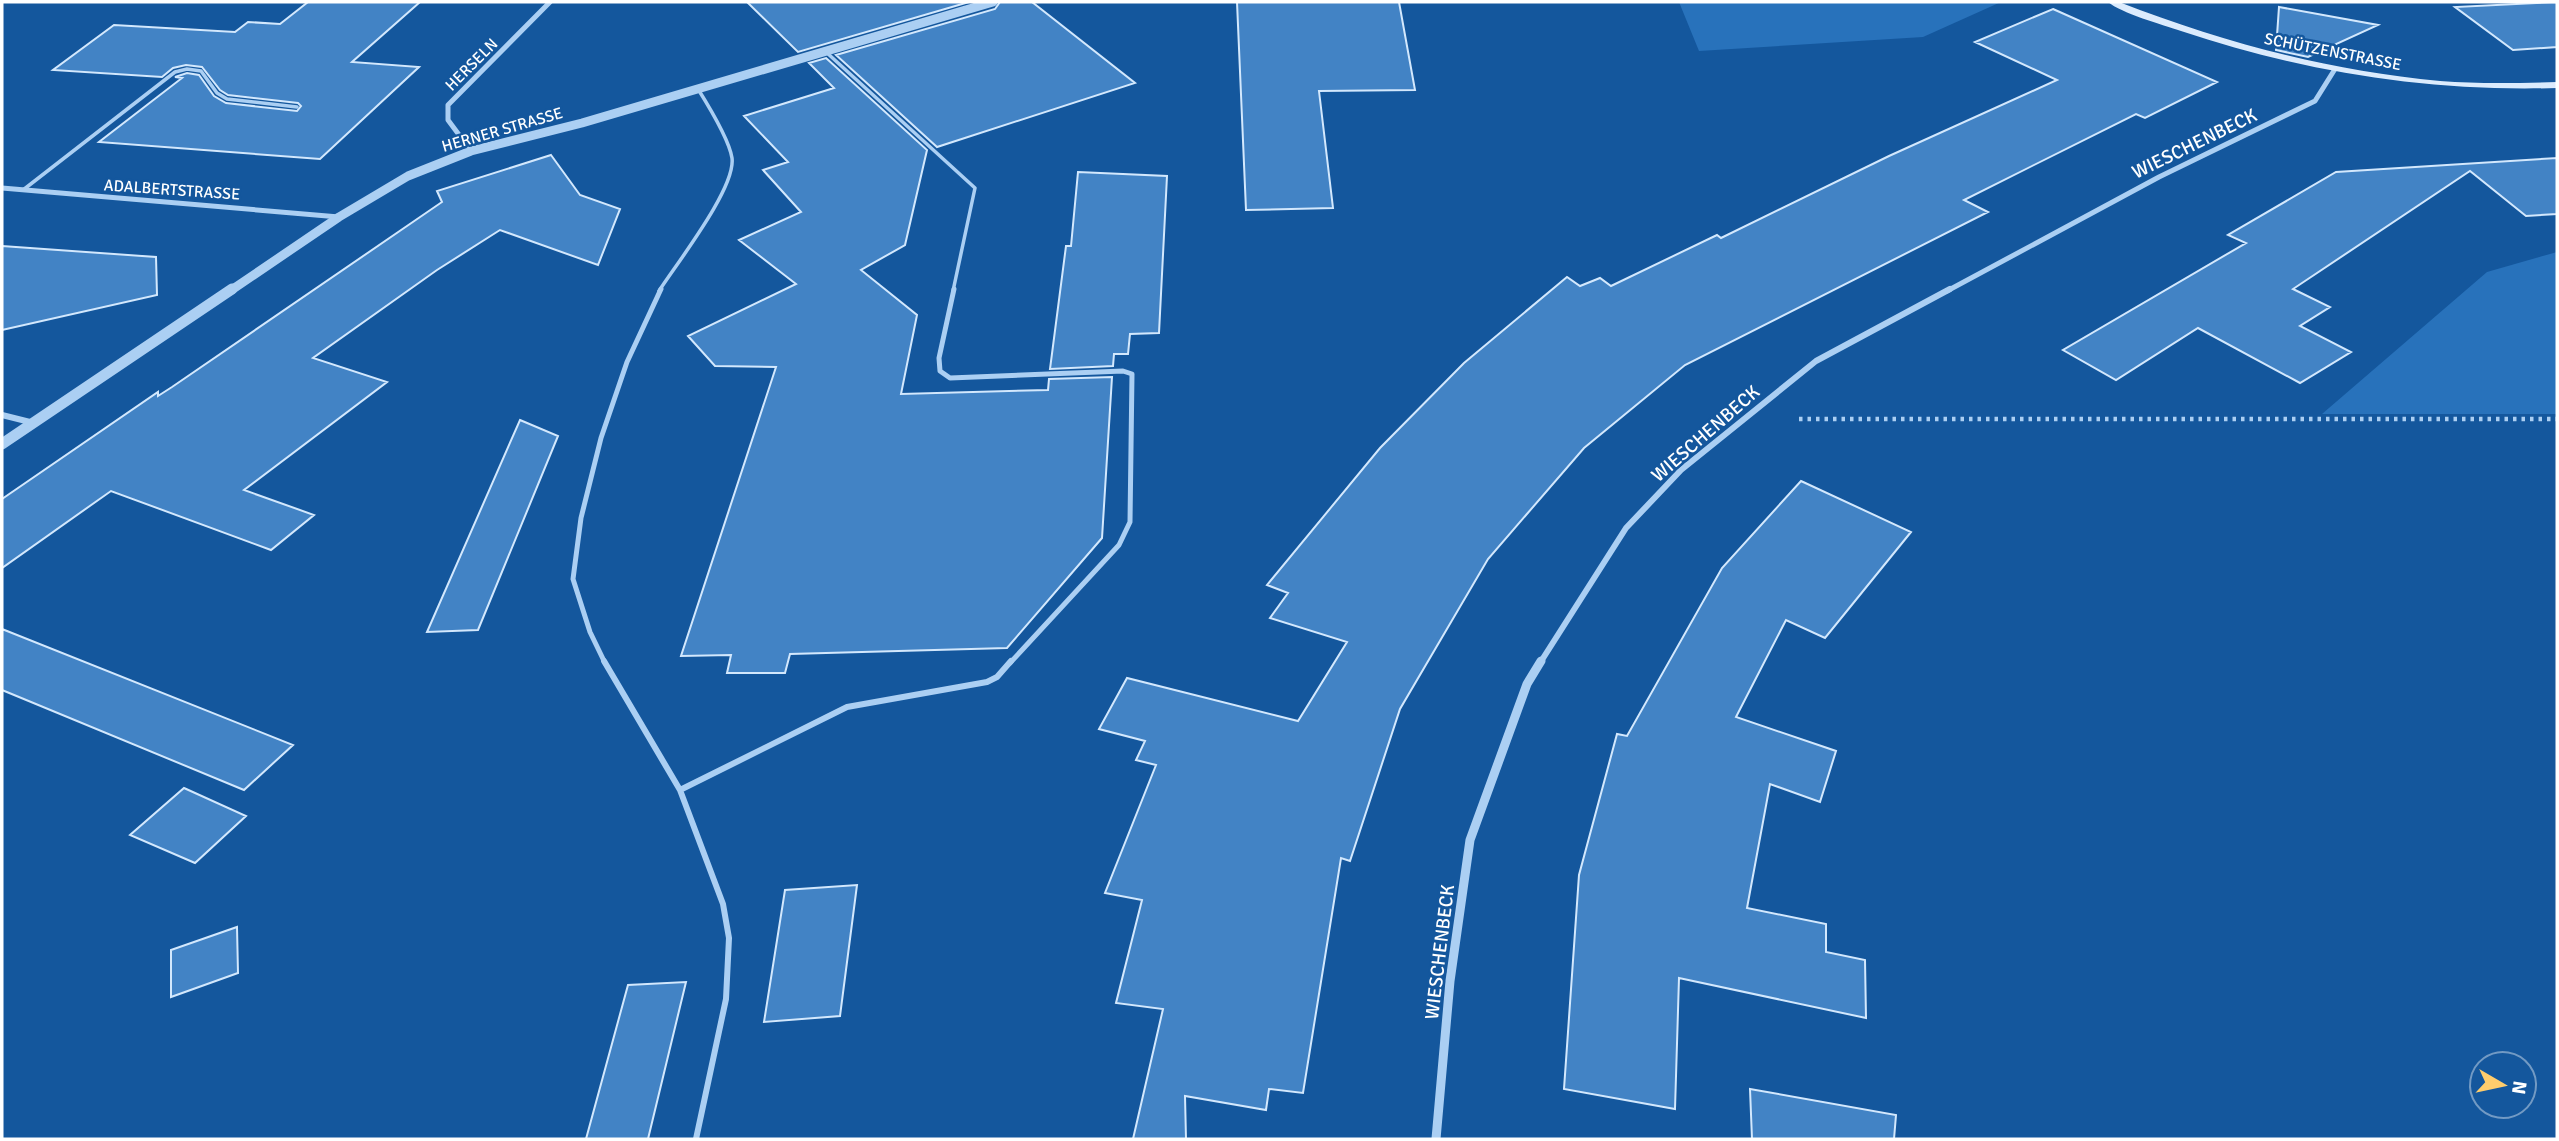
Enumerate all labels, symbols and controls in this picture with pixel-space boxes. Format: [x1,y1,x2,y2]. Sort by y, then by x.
street label: SCHÜTZENSTRASSE [2263,29,2403,75]
street label: HERSELN [441,34,502,95]
street label: HERNER STRASSE [439,103,565,157]
street label: WIESCHENBECK [2128,103,2261,184]
street label: ADALBERTSTRASSE [103,175,241,205]
street label: WIESCHENBECK [1647,380,1765,487]
street label: WIESCHENBECK [1420,883,1460,1021]
north arrow [2468,1050,2538,1120]
text: N [2506,1079,2532,1096]

